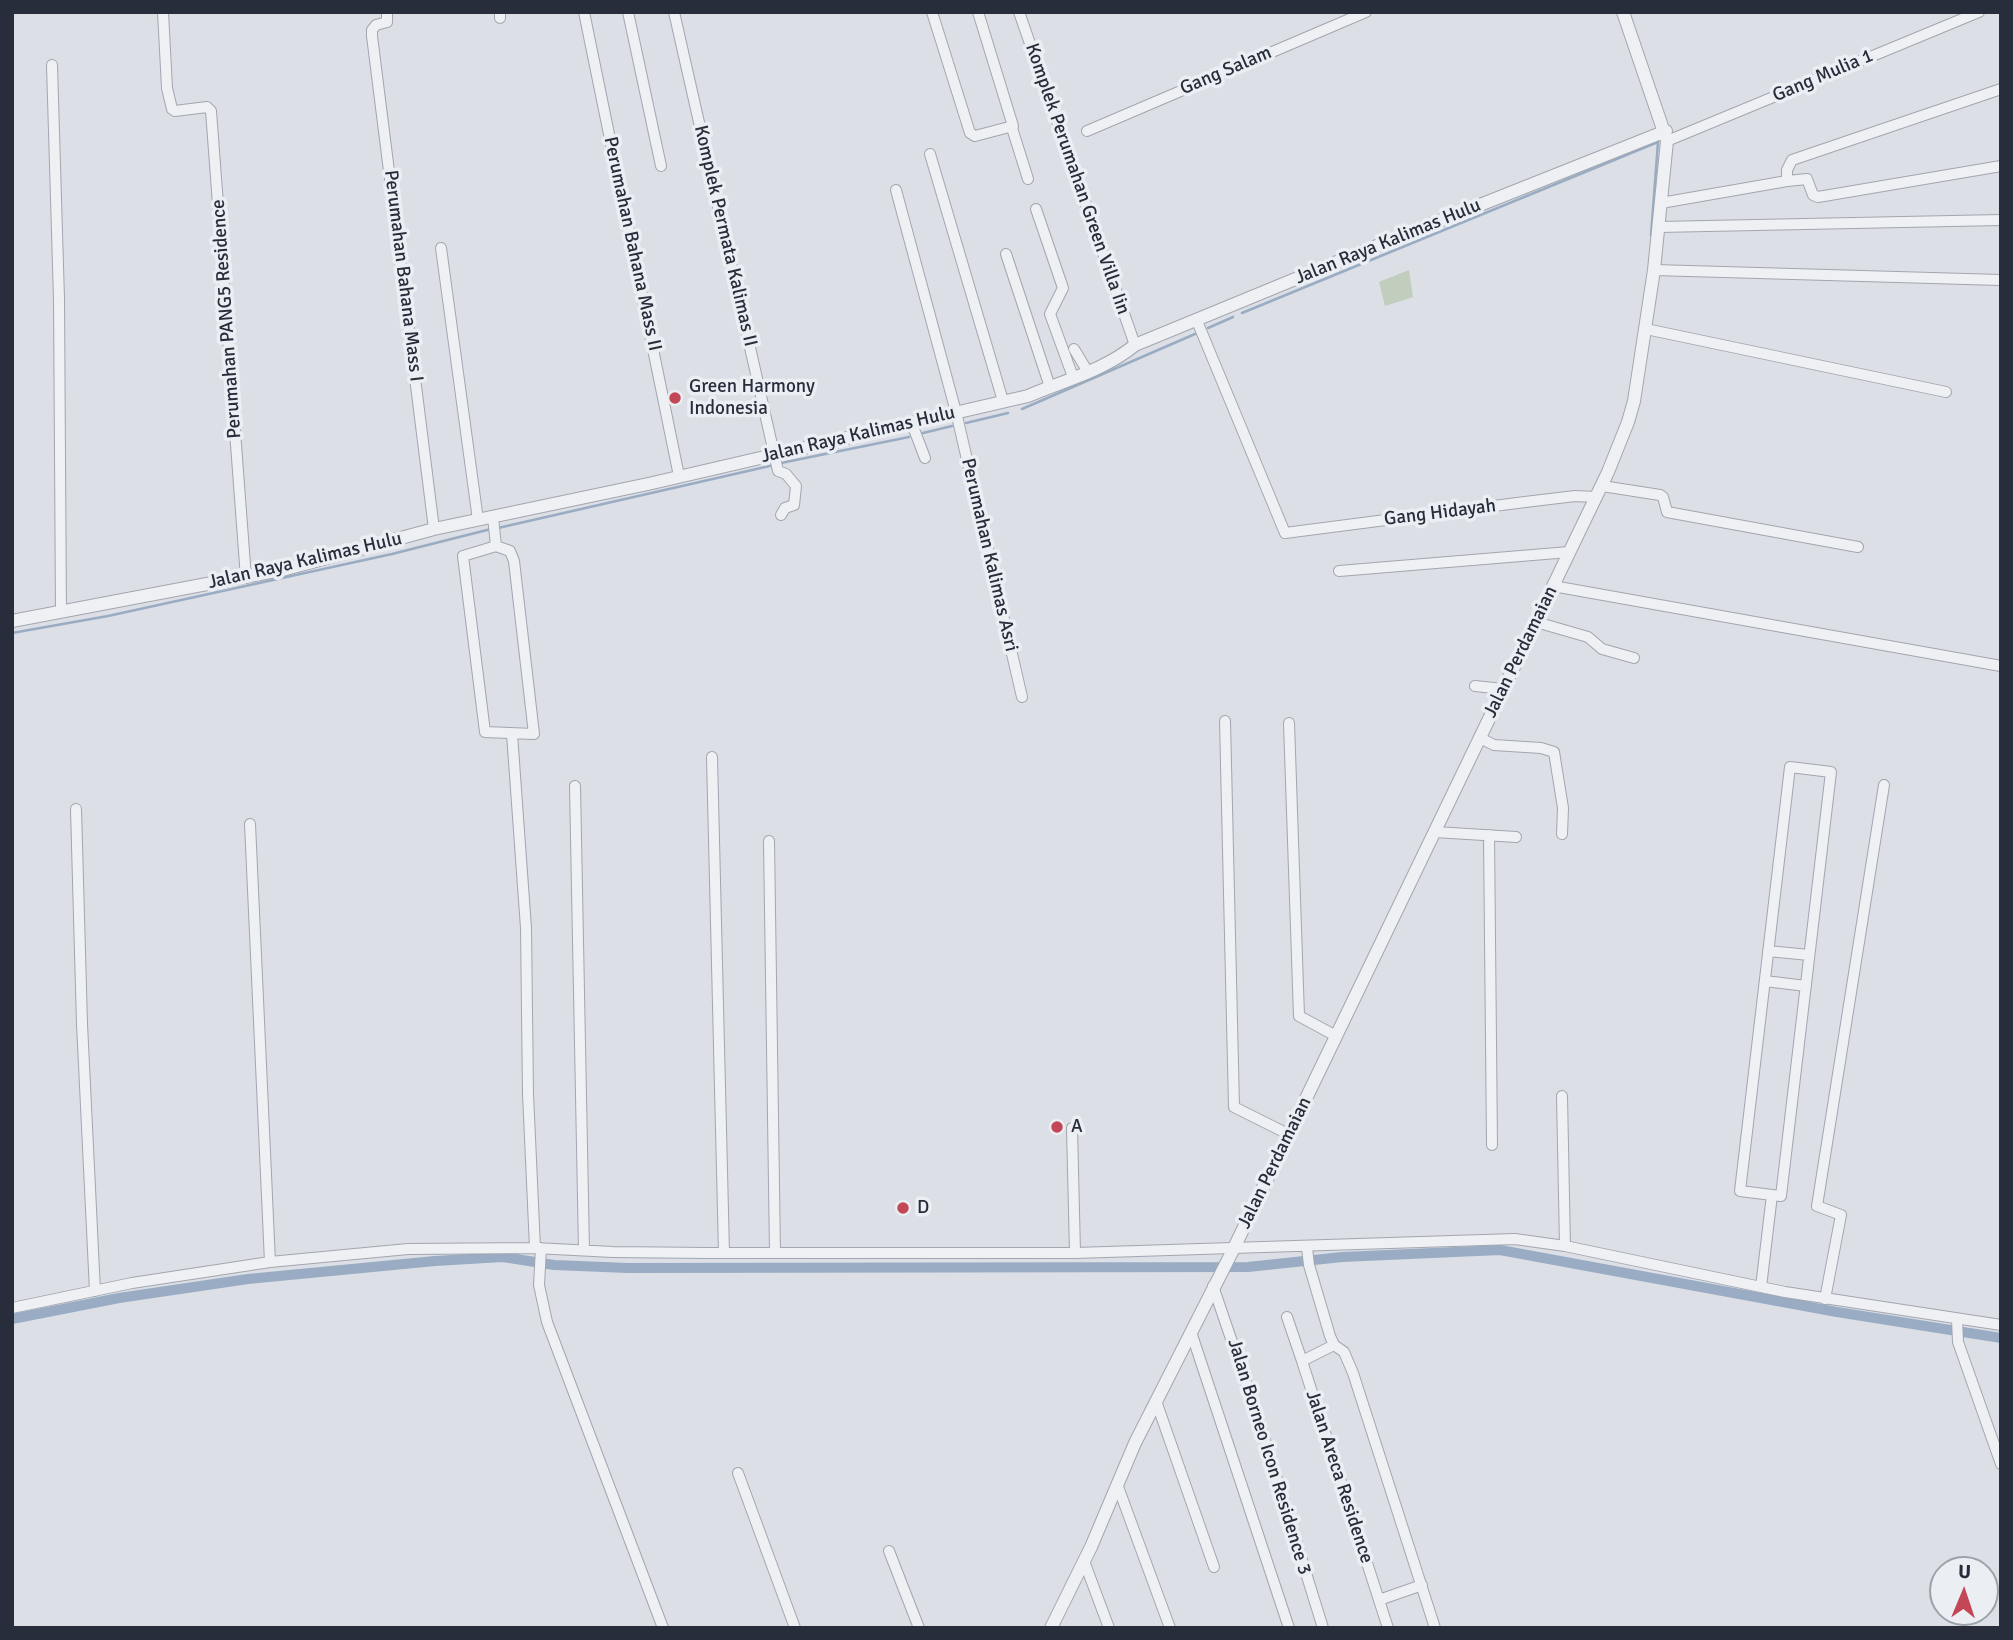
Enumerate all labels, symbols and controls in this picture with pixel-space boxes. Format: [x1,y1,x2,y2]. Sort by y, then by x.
street label: Komplek Perumahan Green Villa Iin [1020,40,1134,318]
street label: Gang Salam [1177,42,1275,100]
street label: Gang Mulia 1 [1769,45,1877,107]
street label: Komplek Permata Kalimas II [688,123,762,349]
street label: Perumahan Bahana Mass II [598,135,666,353]
street label: Perumahan Bahana Mass I [379,169,427,383]
street label: Jalan Raya Kalimas Hulu [1292,194,1484,290]
street label: Perumahan PANG5 Residence [207,199,247,439]
place label: Green Harmony Indonesia [689,376,815,420]
marker: Green Harmony Indonesia [667,390,683,406]
street label: Jalan Raya Kalimas Hulu [759,402,957,468]
street label: Perumahan Kalimas Asri [956,456,1022,654]
street label: Gang Hidayah [1383,495,1497,531]
street label: Jalan Raya Kalimas Hulu [206,528,404,594]
street label: Jalan Perdamaian [1479,582,1563,722]
street label: Jalan Perdamaian [1233,1093,1317,1233]
place label: A [1071,1116,1083,1138]
marker: A [1049,1119,1065,1135]
place label: D [917,1197,929,1219]
marker: D [895,1200,911,1216]
street label: Jalan Borneo Icon Residence 3 [1222,1336,1316,1578]
street label: Jalan Areca Residence [1300,1388,1378,1566]
north arrow [1929,1556,1999,1626]
text: U [1958,1560,1971,1584]

